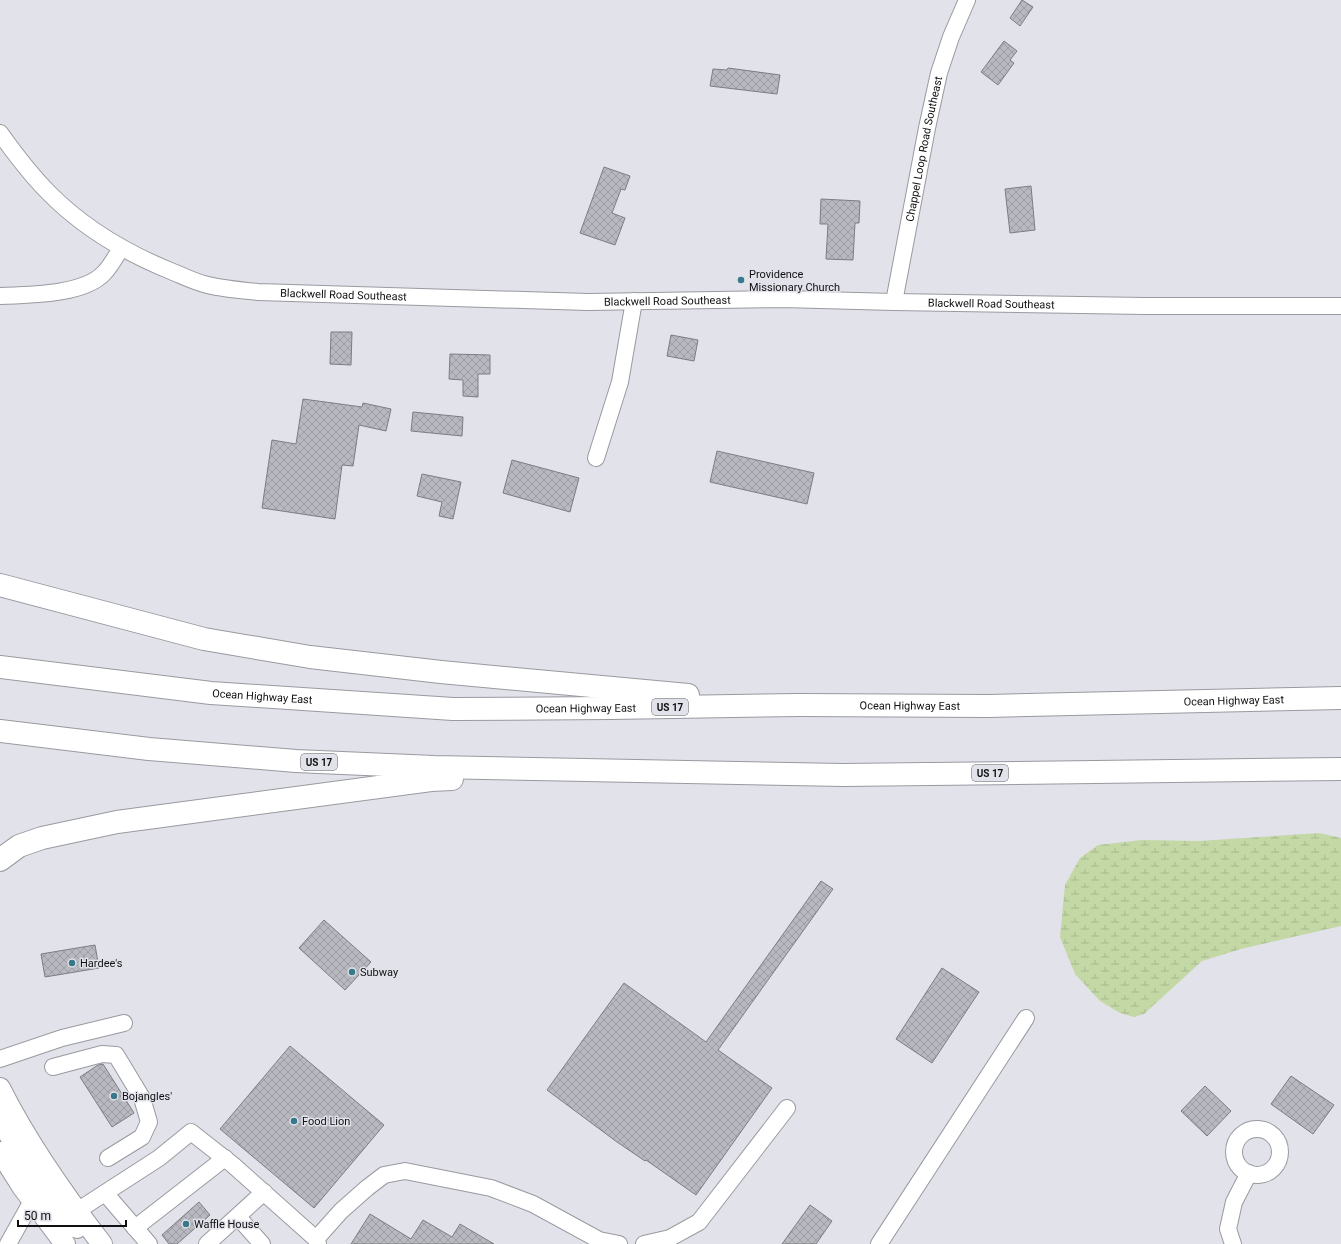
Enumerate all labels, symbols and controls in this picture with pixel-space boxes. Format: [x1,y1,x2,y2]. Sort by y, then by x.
street label: Chappel Loop Road Southeast [903,75,945,223]
place label: Providence Missionary Church [749,268,840,294]
marker: Providence Missionary Church [736,275,746,285]
street label: Blackwell Road Southeast [280,287,407,304]
street label: Blackwell Road Southeast [604,294,731,309]
street label: Blackwell Road Southeast [928,297,1055,312]
street label: Ocean Highway East [212,687,313,707]
street label: Ocean Highway East [1183,693,1285,709]
road number: US 17 [652,699,688,715]
street label: Ocean Highway East [860,699,961,713]
street label: Ocean Highway East [536,702,637,715]
road number: US 17 [301,754,337,770]
road number: US 17 [972,765,1008,781]
place label: Hardee's [80,957,123,970]
marker: Hardee's [67,958,77,968]
place label: Subway [360,966,399,979]
marker: Subway [347,967,357,977]
place label: Bojangles' [122,1090,172,1103]
marker: Bojangles' [109,1091,119,1101]
place label: Food Lion [302,1115,350,1128]
marker: Food Lion [289,1116,299,1126]
scale bar [18,1202,126,1228]
text: 50 m [24,1209,51,1223]
place label: Waffle House [194,1218,259,1231]
marker: Waffle House [181,1219,191,1229]

